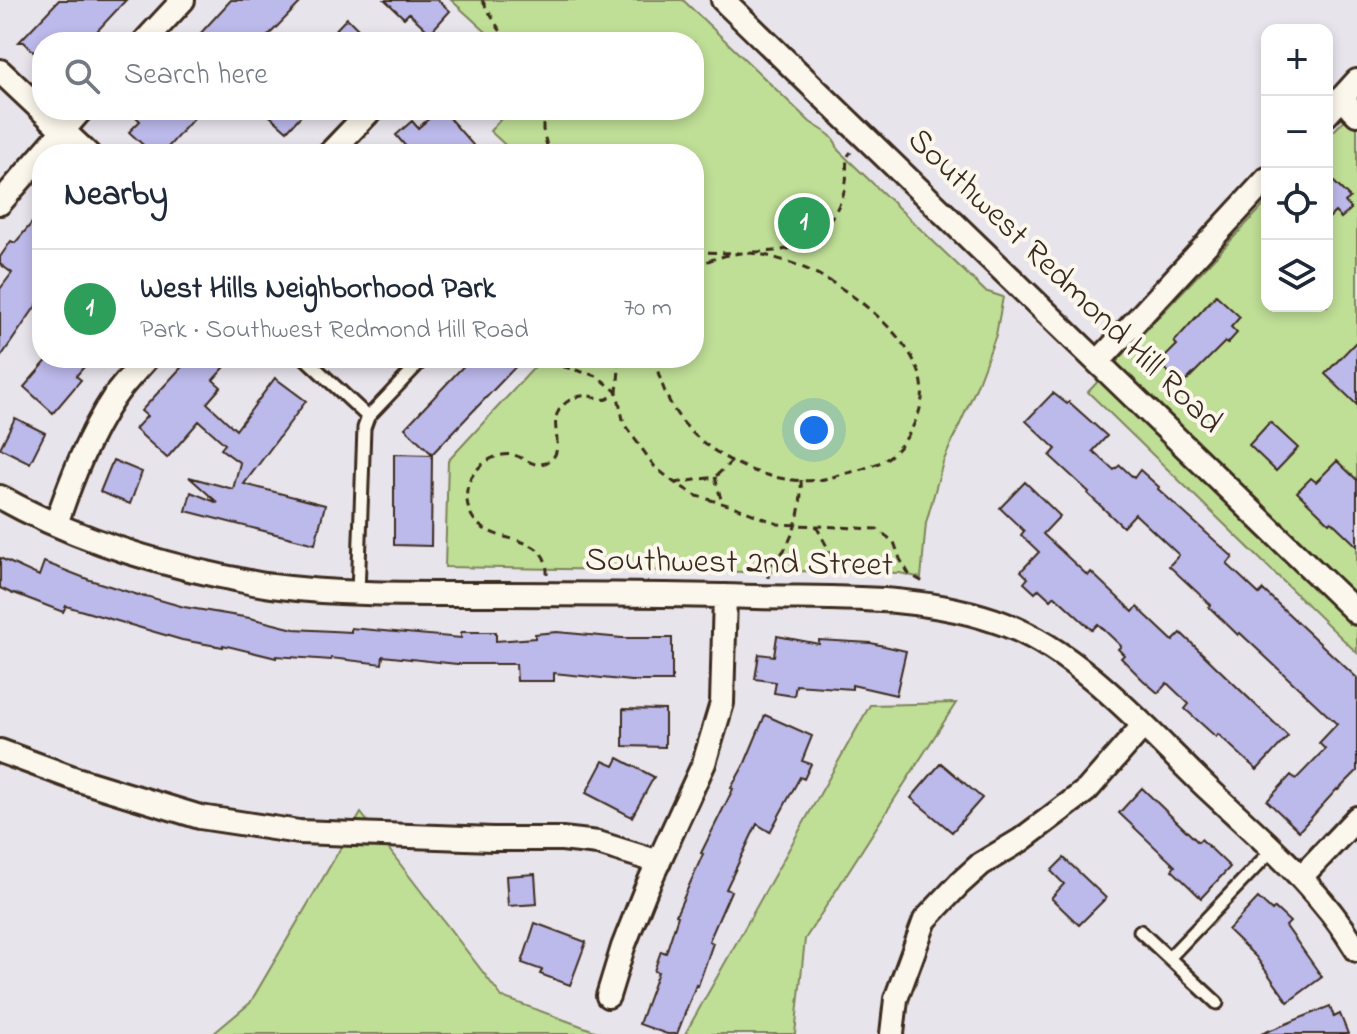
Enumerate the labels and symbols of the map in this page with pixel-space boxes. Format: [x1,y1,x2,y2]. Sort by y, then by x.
street label: Southwest Redmond Hill Road [895,117,1233,447]
pin: 1 [778,193,830,253]
your location [794,410,834,450]
street label: Southwest 2nd Street [585,536,893,592]

